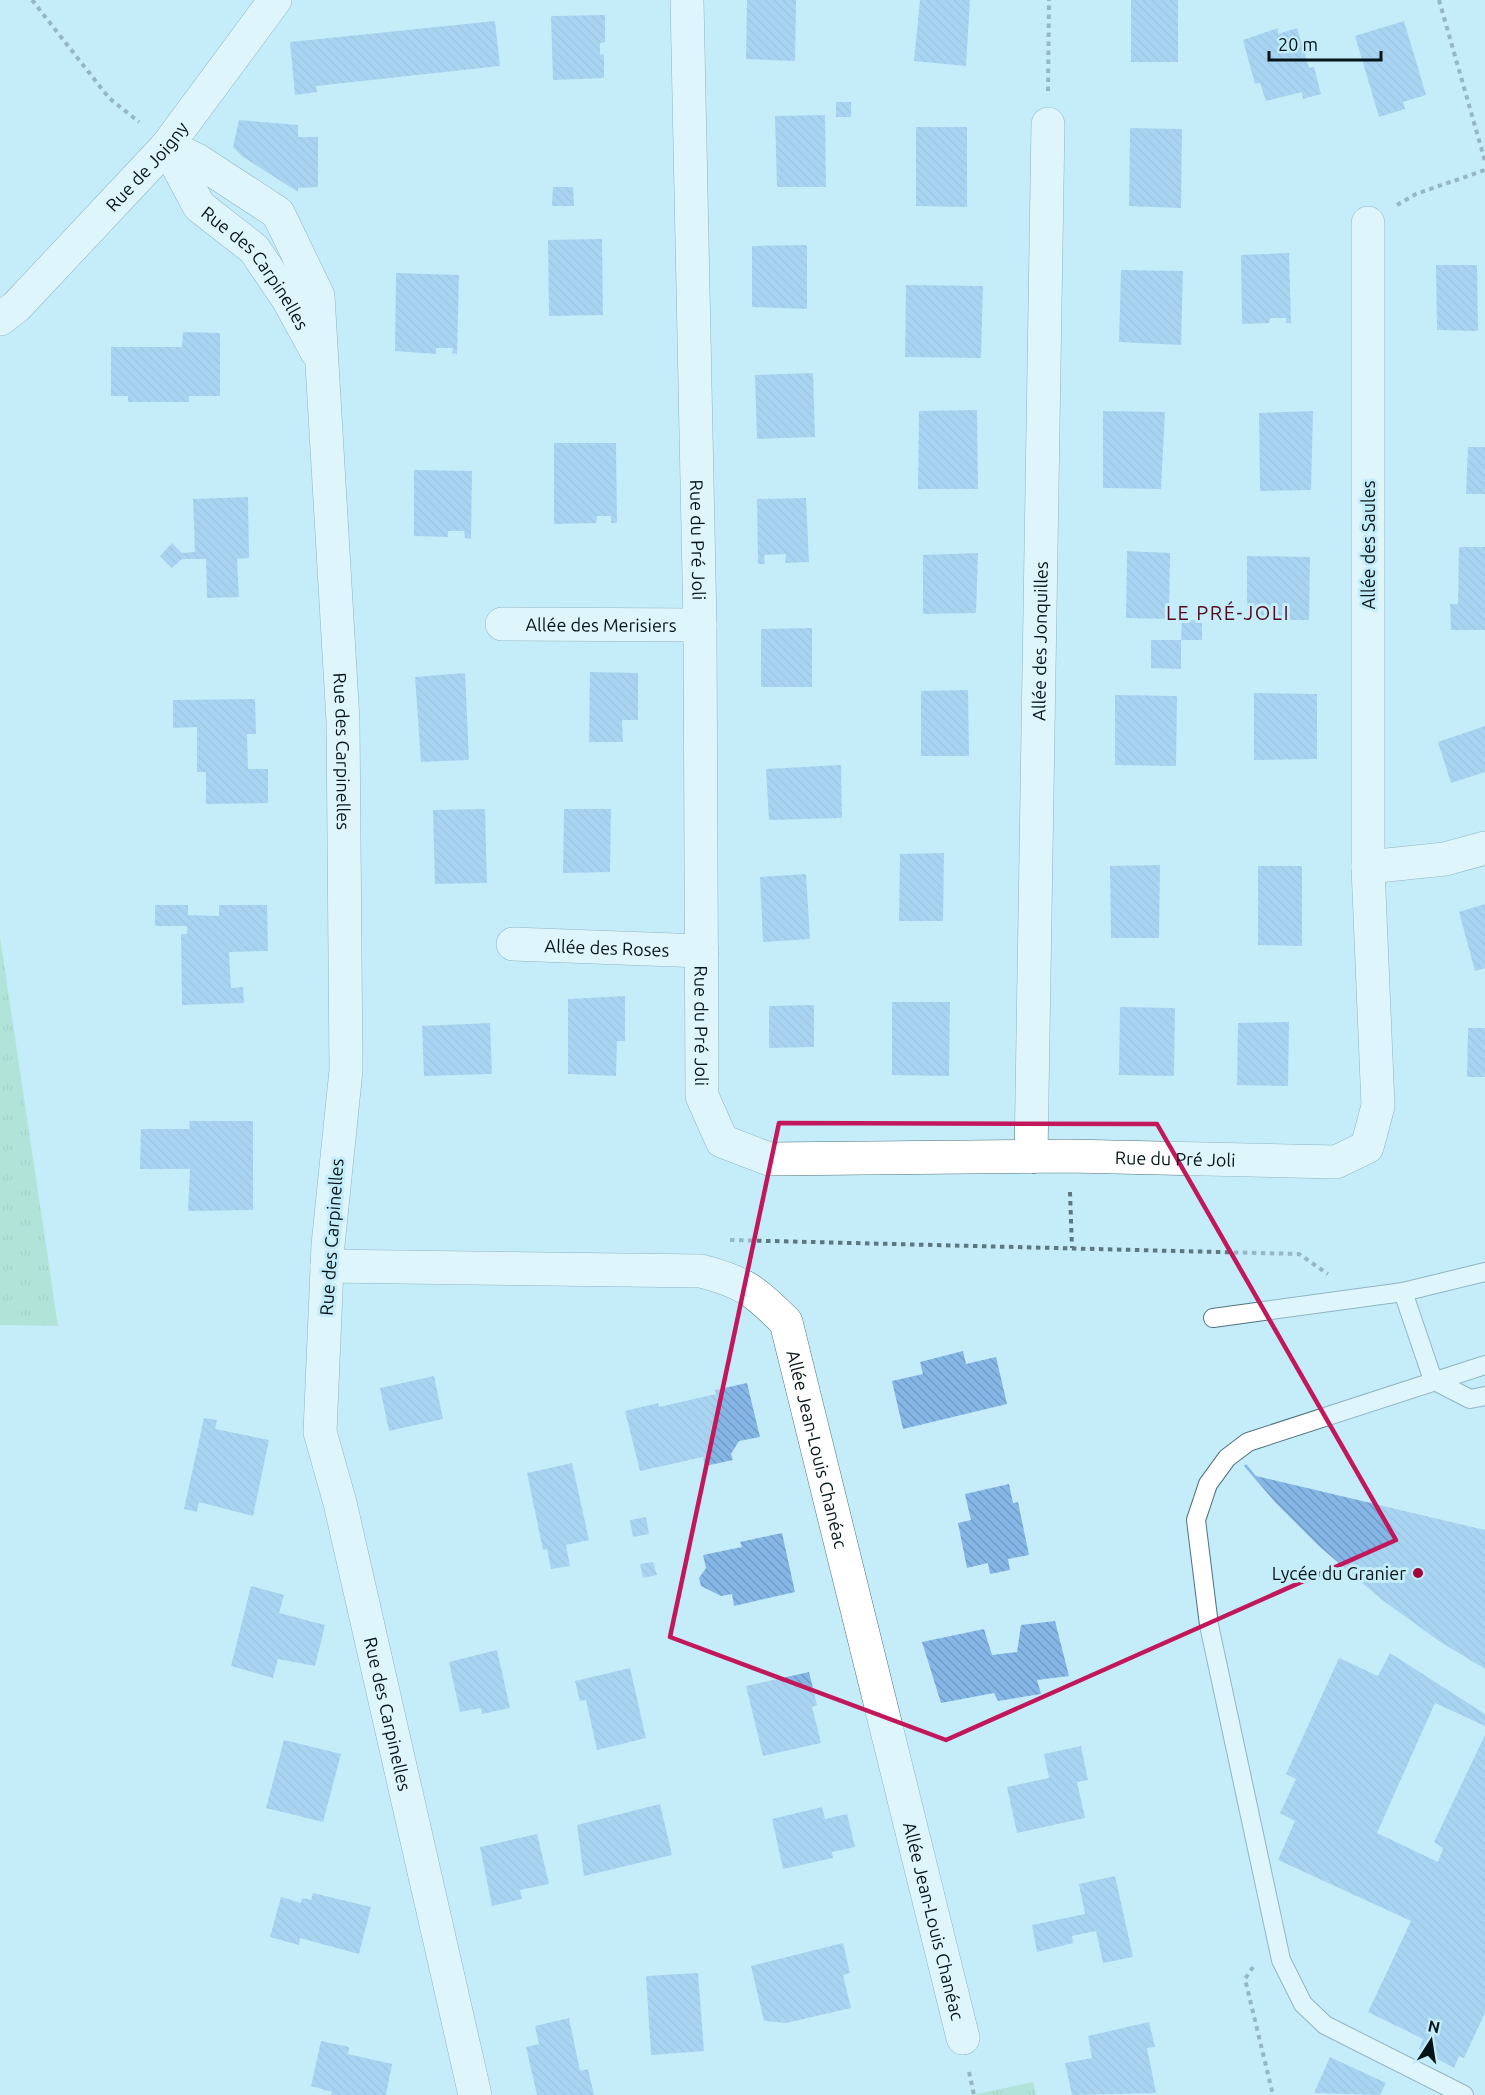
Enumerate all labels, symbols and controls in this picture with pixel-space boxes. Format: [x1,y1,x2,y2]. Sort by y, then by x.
scale bar [1269,24,1382,62]
text: 20 m [1278,34,1318,54]
street label: Rue de Joigny [101,117,192,215]
street label: Rue des Carpinelles [198,202,313,333]
street label: Rue du Pré Joli [687,479,709,600]
street label: Allée des Saules [1358,480,1378,609]
street label: Allée des Jonquilles [1028,561,1051,721]
district label: LE PRÉ-JOLI [1166,601,1290,624]
street label: Allée des Merisiers [525,614,677,635]
street label: Rue des Carpinelles [330,672,354,830]
street label: Allée des Roses [544,935,670,960]
street label: Rue du Pré Joli [691,966,712,1086]
street label: Rue du Pré Joli [1115,1147,1236,1170]
street label: Rue des Carpinelles [316,1158,346,1316]
street label: Allée Jean-Louis Chanéac [783,1348,852,1550]
place label: Lycée du Granier [1272,1563,1406,1583]
marker: Lycée du Granier [1411,1566,1425,1580]
street label: Rue des Carpinelles [361,1635,415,1793]
street label: Allée Jean-Louis Chanéac [900,1820,968,2022]
north arrow [1401,2011,1461,2071]
text: N [1426,2016,1442,2036]

